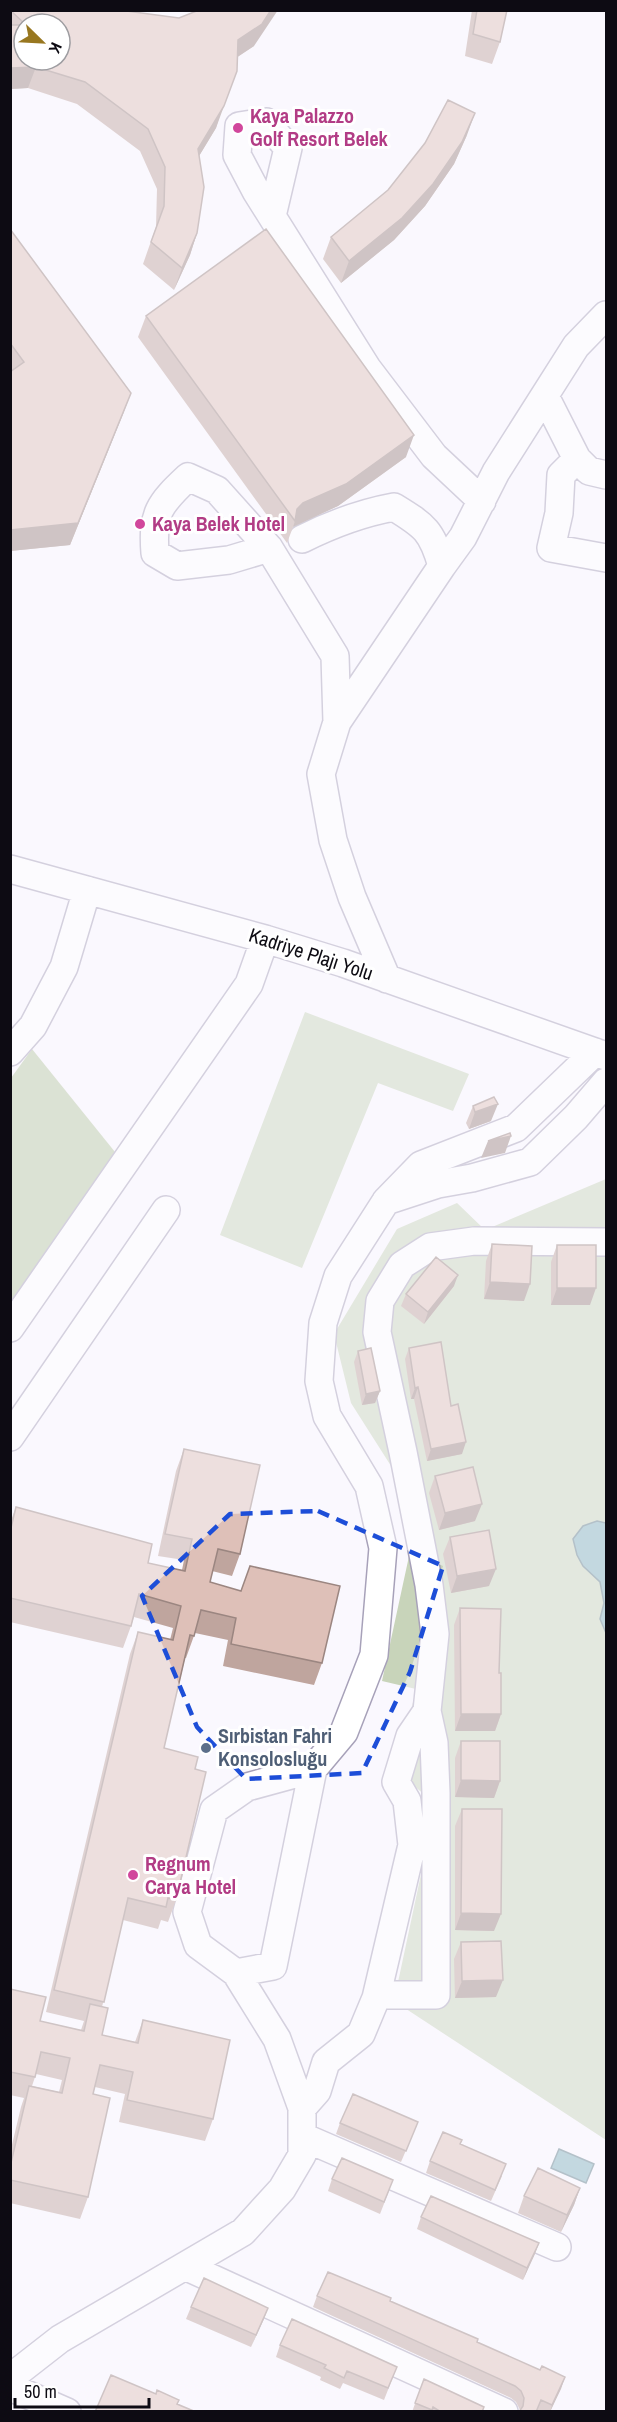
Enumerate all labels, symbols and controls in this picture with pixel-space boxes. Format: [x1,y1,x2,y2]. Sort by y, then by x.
north arrow [12,12,72,72]
text: K [44,39,68,57]
place label: Kaya Palazzo Golf Resort Belek [250,102,388,152]
marker: Kaya Palazzo Golf Resort Belek [231,121,245,135]
place label: Kaya Belek Hotel [152,510,285,537]
marker: Kaya Belek Hotel [133,517,147,531]
street label: Kadriye Plajı Yolu [246,921,377,986]
place label: Sırbistan Fahri Konsolosluğu [218,1722,332,1772]
marker: Sırbistan Fahri Konsolosluğu [199,1741,213,1755]
place label: Regnum Carya Hotel [145,1850,236,1900]
marker: Regnum Carya Hotel [126,1868,140,1882]
scale bar [15,2371,148,2409]
text: 50 m [24,2379,57,2404]

